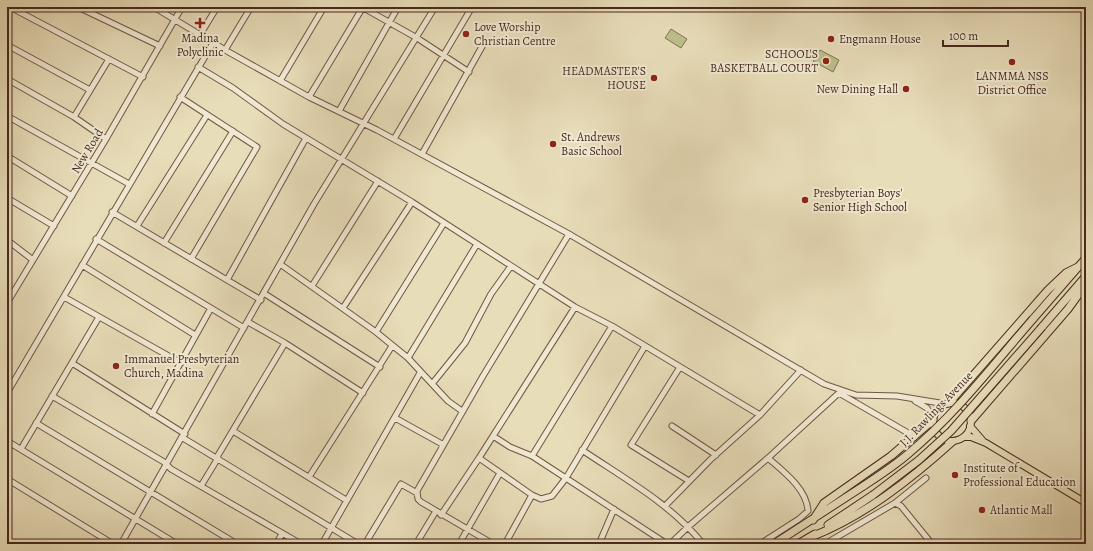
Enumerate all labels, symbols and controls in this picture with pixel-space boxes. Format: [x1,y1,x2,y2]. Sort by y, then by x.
marker: Madina Polyclinic [194,17,206,29]
place label: Love Worship Christian Centre [474,19,556,49]
scale bar [943,22,1008,48]
text: 100 m [949,28,978,44]
marker: Love Worship Christian Centre [461,29,471,39]
place label: Madina Polyclinic [177,30,223,60]
place label: Engmann House [839,31,921,47]
marker: Engmann House [826,34,836,44]
place label: SCHOOL'S BASKETBALL COURT [710,46,818,76]
marker: SCHOOL'S BASKETBALL COURT [821,56,831,66]
marker: LANMMA NSS District Office [1007,57,1017,67]
place label: HEADMASTER'S HOUSE [562,63,646,93]
place label: LANMMA NSS District Office [975,68,1049,98]
marker: HEADMASTER'S HOUSE [649,73,659,83]
place label: New Dining Hall [816,81,898,97]
marker: New Dining Hall [901,84,911,94]
street label: New Road [67,125,107,176]
place label: St. Andrews Basic School [561,129,622,159]
marker: St. Andrews Basic School [548,139,558,149]
place label: Presbyterian Boys' Senior High School [813,185,907,215]
marker: Presbyterian Boys' Senior High School [800,195,810,205]
place label: Immanuel Presbyterian Church, Madina [124,351,240,381]
marker: Immanuel Presbyterian Church, Madina [111,361,121,371]
street label: J.J. Rawlings Avenue [896,368,976,450]
place label: Institute of Professional Education [963,460,1076,490]
marker: Institute of Professional Education [950,470,960,480]
place label: Atlantic Mall [989,502,1052,518]
marker: Atlantic Mall [977,505,987,515]

